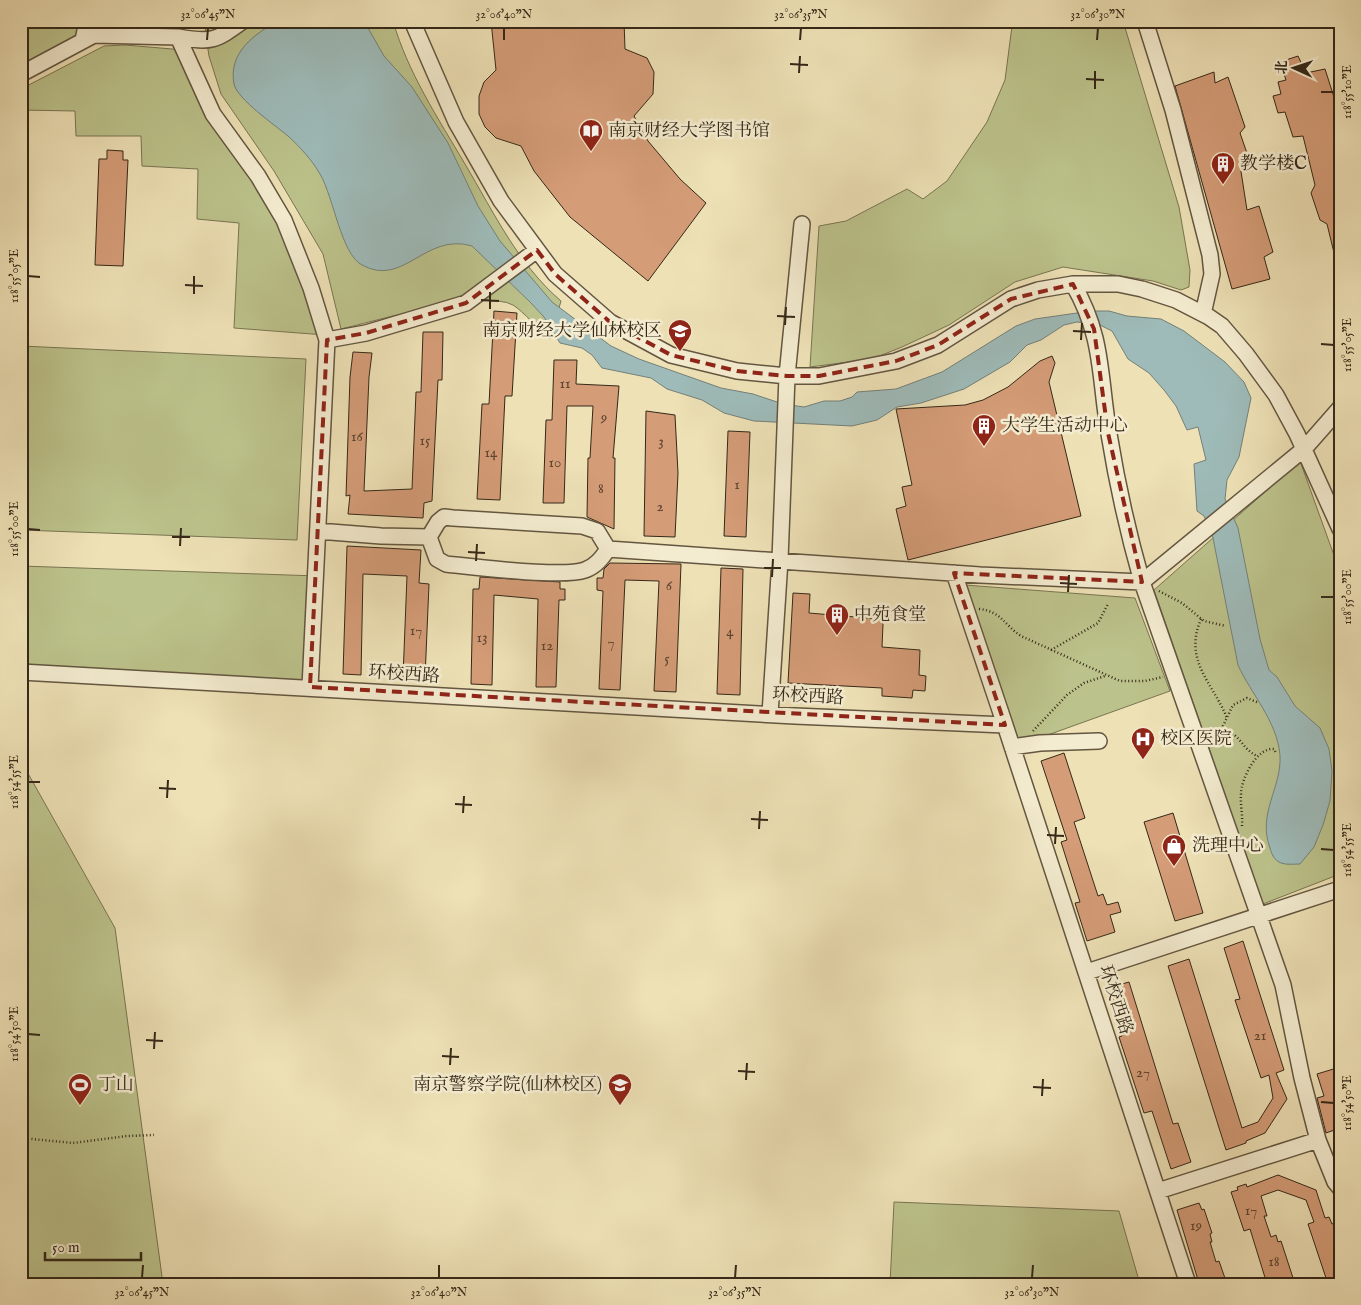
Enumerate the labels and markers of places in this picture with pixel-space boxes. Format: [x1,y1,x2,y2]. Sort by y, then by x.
library icon: 南京财经大学图书馆 [578,118,604,152]
place label: 南京财经大学图书馆 [608,120,770,143]
building icon: 教学楼C [1210,151,1236,185]
place label: 教学楼C [1240,153,1307,176]
school or university icon: 南京财经大学仙林校区 [667,318,693,352]
place label: 南京财经大学仙林校区 [482,320,662,343]
building icon: 大学生活动中心 [971,413,997,447]
place label: 大学生活动中心 [1002,415,1128,438]
building icon: 中苑食堂 [824,602,850,636]
place label: 中苑食堂 [854,604,926,627]
hospital icon: 校区医院 [1130,726,1156,760]
place label: 校区医院 [1160,728,1232,751]
shop icon: 洗理中心 [1161,833,1187,867]
place label: 洗理中心 [1192,835,1264,858]
sports icon: 丁山 [67,1072,93,1106]
school or university icon: 南京警察学院(仙林校区) [607,1072,633,1106]
place label: 丁山 [98,1074,134,1097]
place label: 南京警察学院(仙林校区) [413,1074,602,1097]

